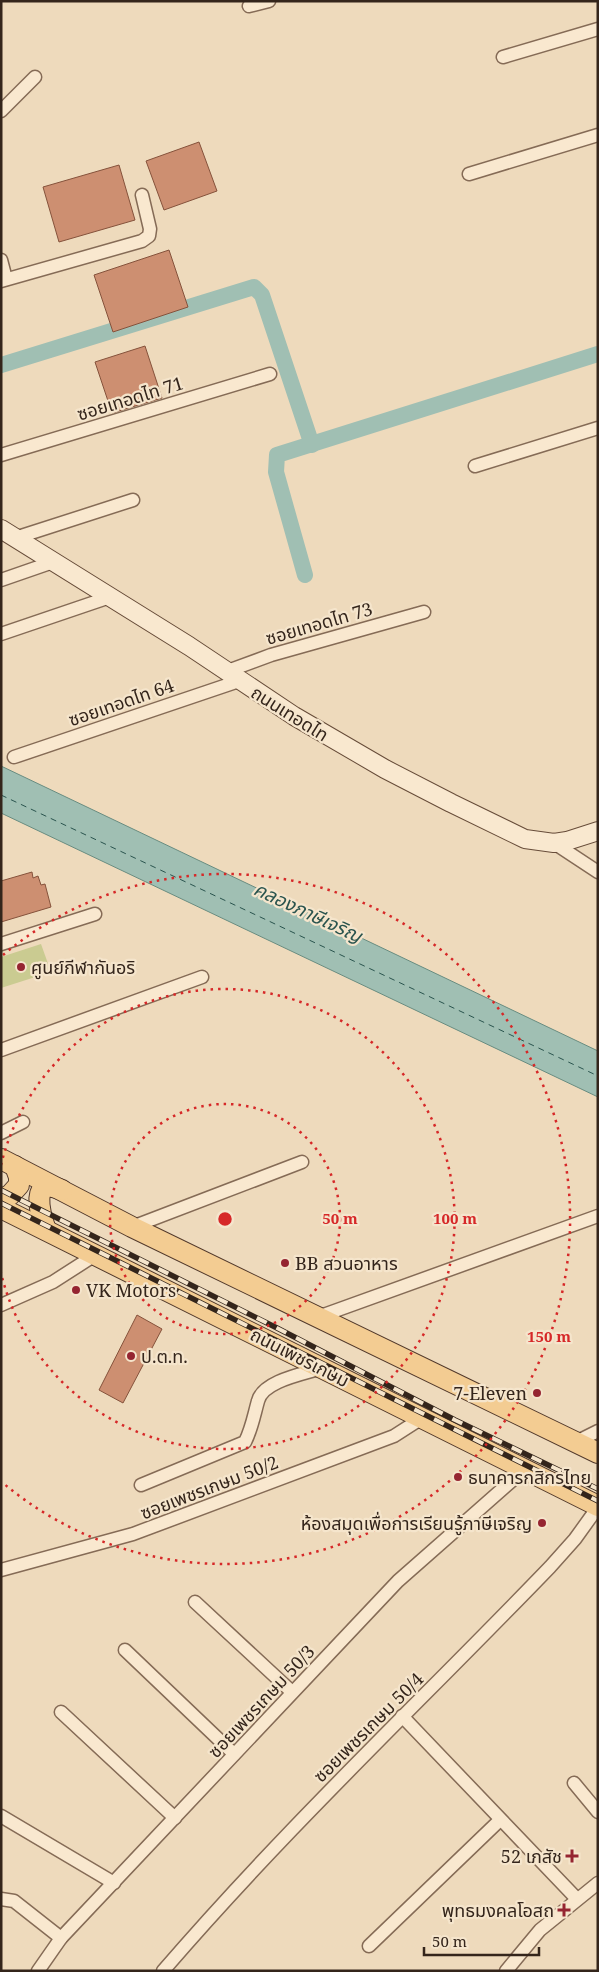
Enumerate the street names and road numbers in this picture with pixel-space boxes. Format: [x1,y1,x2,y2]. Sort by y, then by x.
street label: ซอยเทอดไท 71 [74,370,186,426]
street label: ซอยเทอดไท 73 [263,596,375,650]
street label: ซอยเทอดไท 64 [65,673,177,731]
street label: ถนนเทอดไท [247,680,333,746]
street label: ถนนเพชรเกษม [247,1322,353,1392]
street label: ซอยเพชรเกษม 50/2 [137,1450,281,1524]
street label: ซอยเพชรเกษม 50/3 [202,1639,320,1763]
street label: ซอยเพชรเกษม 50/4 [308,1667,428,1787]

